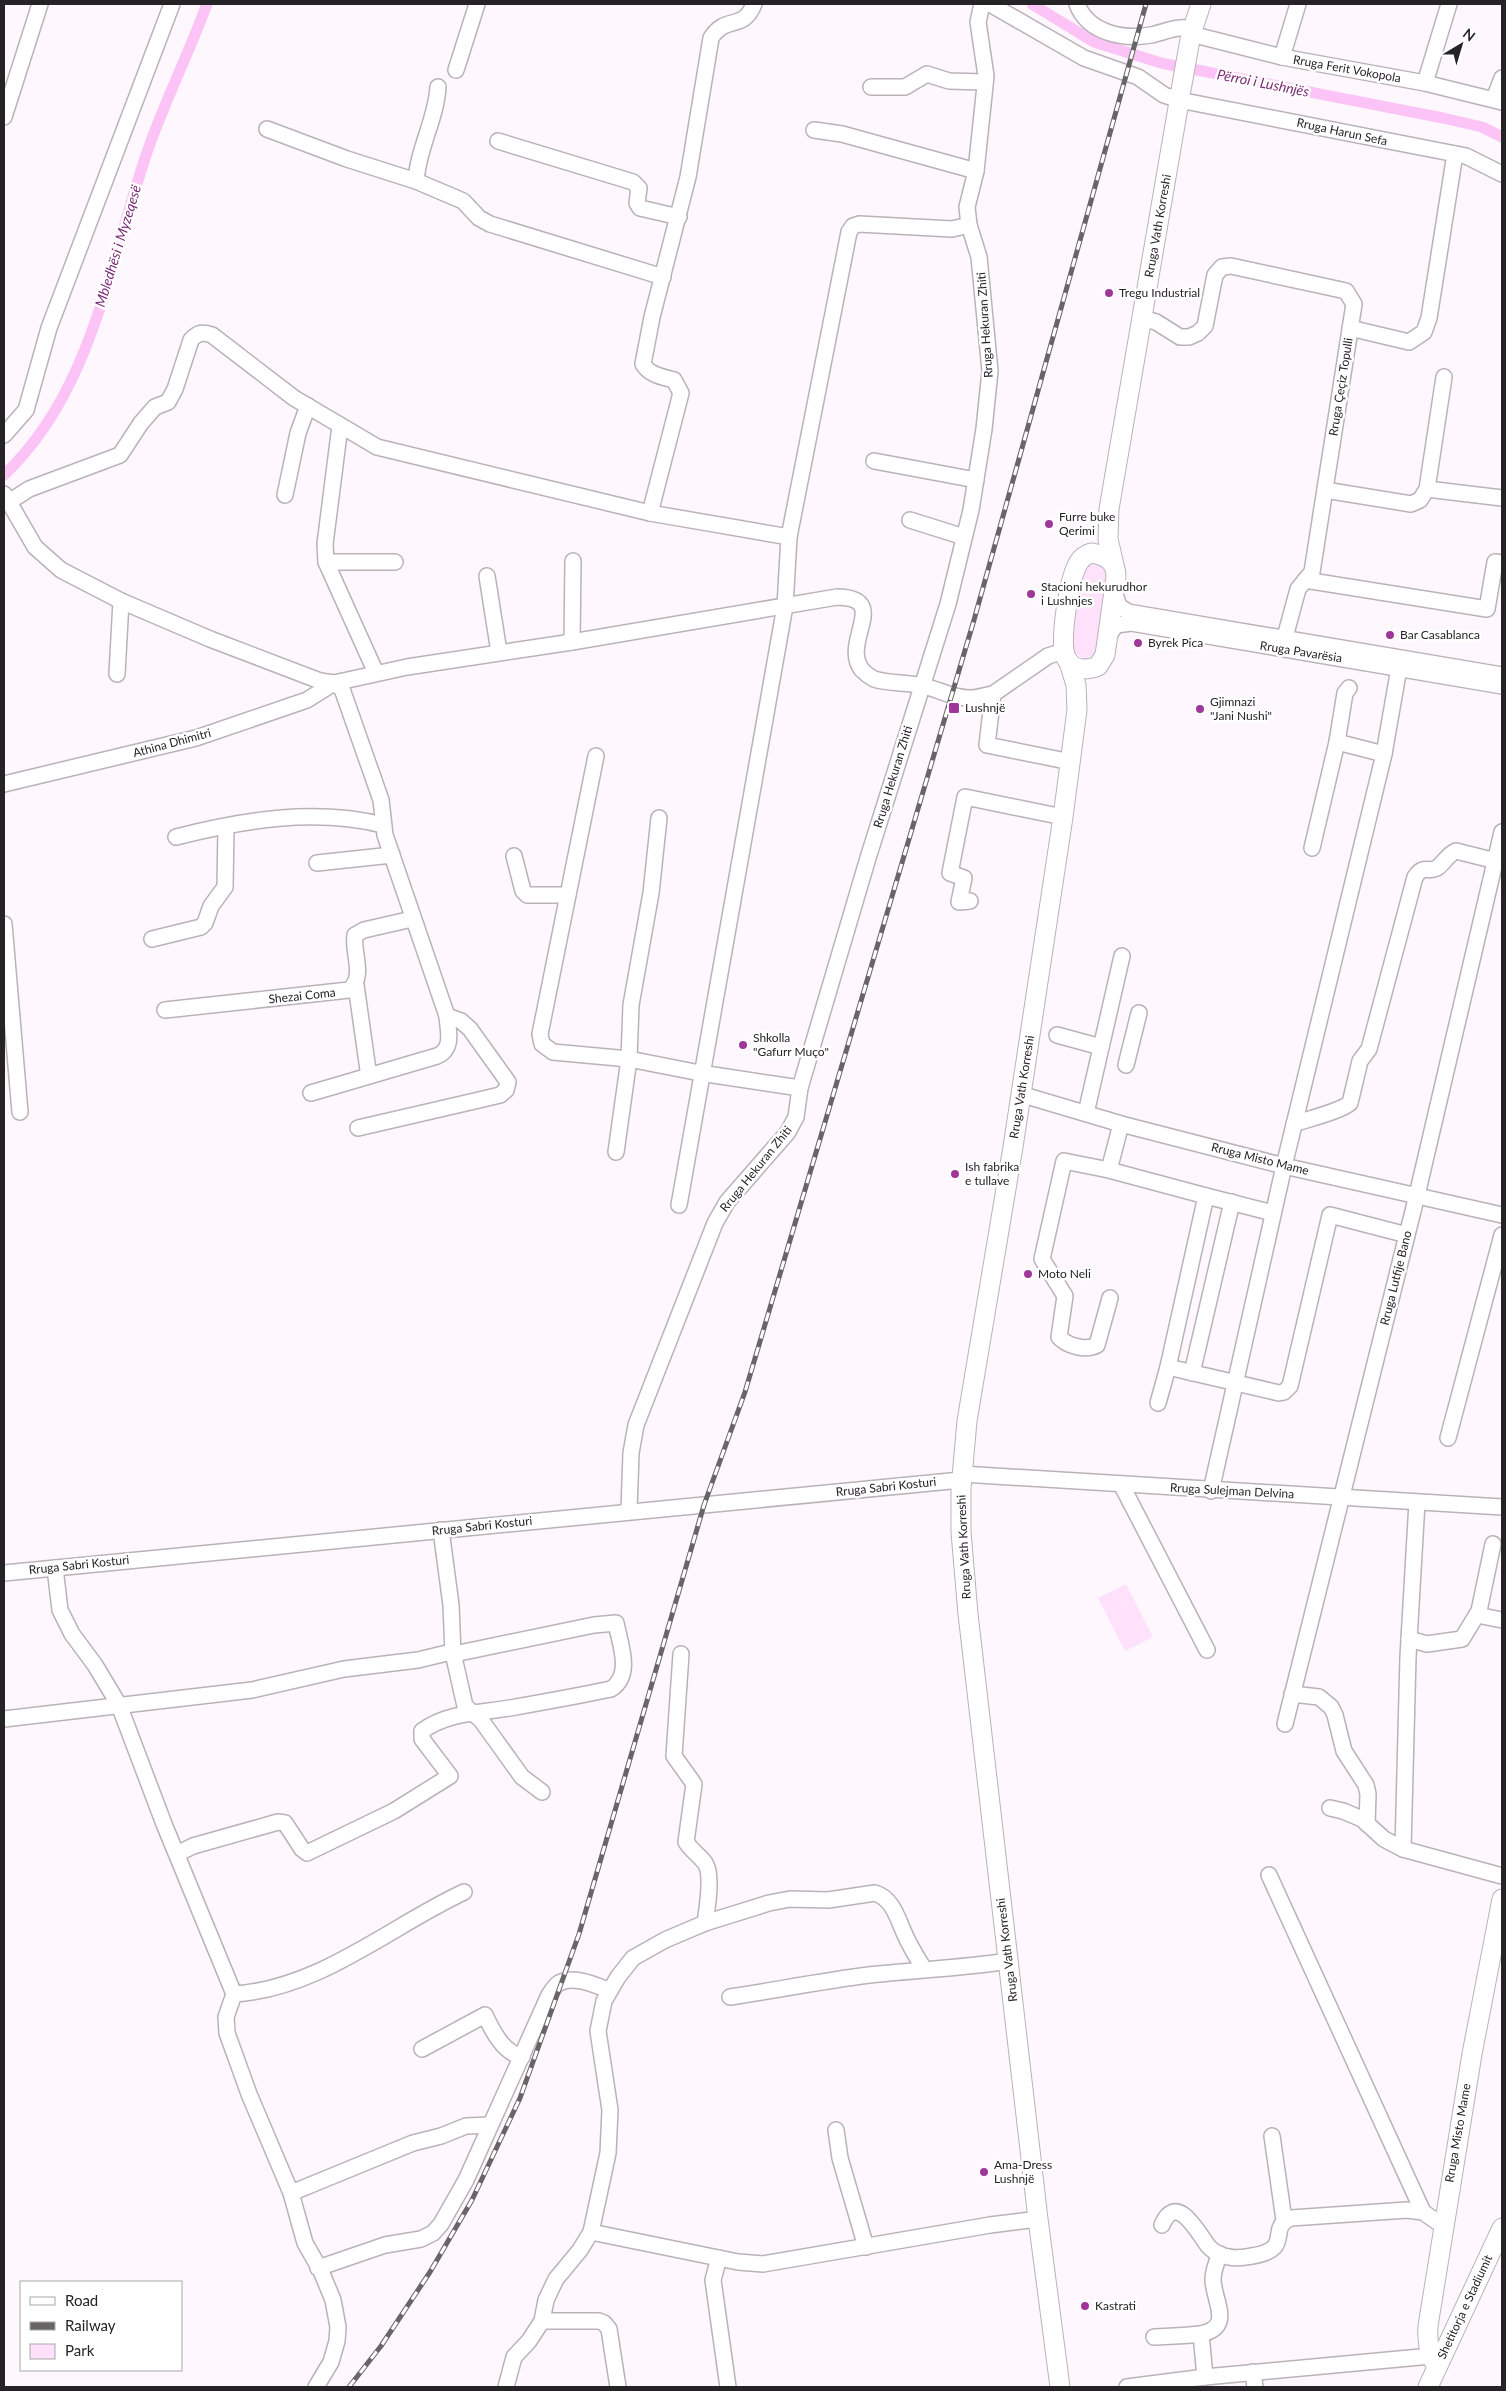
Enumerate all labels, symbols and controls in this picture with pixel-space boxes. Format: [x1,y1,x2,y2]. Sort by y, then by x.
north arrow [1436,20,1486,70]
text: N [1460,24,1479,44]
street label: Rruga Ferit Vokopola [1292,52,1402,85]
water label: Përroi i Lushnjës [1216,65,1311,100]
street label: Rruga Harun Sefa [1295,115,1389,148]
street label: Rruga Vath Korreshi [1141,173,1174,279]
water label: Mbledhësi i Myzeqesë [91,183,144,309]
street label: Rruga Hekuran Zhiti [973,272,996,378]
place label: Tregu Industrial [1119,285,1200,300]
marker: Tregu Industrial [1103,287,1115,299]
street label: Rruga Çeçiz Topulli [1325,337,1356,437]
place label: Furre buke Qerimi [1059,509,1115,538]
marker: Furre buke Qerimi [1043,518,1055,530]
place label: Stacioni hekurudhor i Lushnjes [1041,579,1148,608]
marker: Stacioni hekurudhor i Lushnjes [1025,588,1037,600]
place label: Bar Casablanca [1400,627,1480,642]
marker: Bar Casablanca [1384,629,1396,641]
place label: Byrek Pica [1148,635,1203,650]
marker: Byrek Pica [1132,637,1144,649]
street label: Rruga Pavarësia [1259,638,1343,665]
place label: Gjimnazi "Jani Nushi" [1210,694,1272,723]
place label: Lushnjë [965,700,1005,715]
marker: Lushnjë [947,701,961,715]
marker: Gjimnazi "Jani Nushi" [1194,703,1206,715]
street label: Rruga Hekuran Zhiti [870,724,915,830]
street label: Athina Dhimitri [131,725,213,760]
street label: Shezai Coma [268,985,336,1006]
place label: Shkolla "Gafurr Muço" [753,1030,829,1059]
street label: Rruga Vath Korreshi [1006,1034,1037,1140]
marker: Shkolla "Gafurr Muço" [737,1039,749,1051]
street label: Rruga Hekuran Zhiti [716,1123,795,1215]
street label: Rruga Misto Mame [1210,1139,1311,1178]
place label: Ish fabrika e tullave [965,1159,1019,1188]
marker: Ish fabrika e tullave [949,1168,961,1180]
street label: Rruga Lutfije Bano [1377,1229,1415,1327]
place label: Moto Neli [1038,1266,1091,1281]
marker: Moto Neli [1022,1268,1034,1280]
street label: Rruga Sabri Kosturi [835,1474,937,1499]
street label: Rruga Sulejman Delvina [1169,1480,1295,1501]
street label: Rruga Vath Korreshi [953,1494,974,1600]
street label: Rruga Sabri Kosturi [431,1513,533,1538]
street label: Rruga Sabri Kosturi [28,1552,130,1577]
street label: Rruga Vath Korreshi [993,1897,1020,2003]
street label: Rruga Misto Mame [1441,2082,1474,2184]
place label: Ama-Dress Lushnjë [994,2157,1052,2186]
marker: Ama-Dress Lushnjë [978,2166,990,2178]
street label: Shetitorja e Stadiumit [1434,2252,1496,2361]
legend [20,2281,182,2371]
text: Road [65,2291,98,2309]
place label: Kastrati [1095,2298,1136,2313]
marker: Kastrati [1079,2300,1091,2312]
text: Railway [65,2316,116,2334]
text: Park [65,2341,95,2359]

